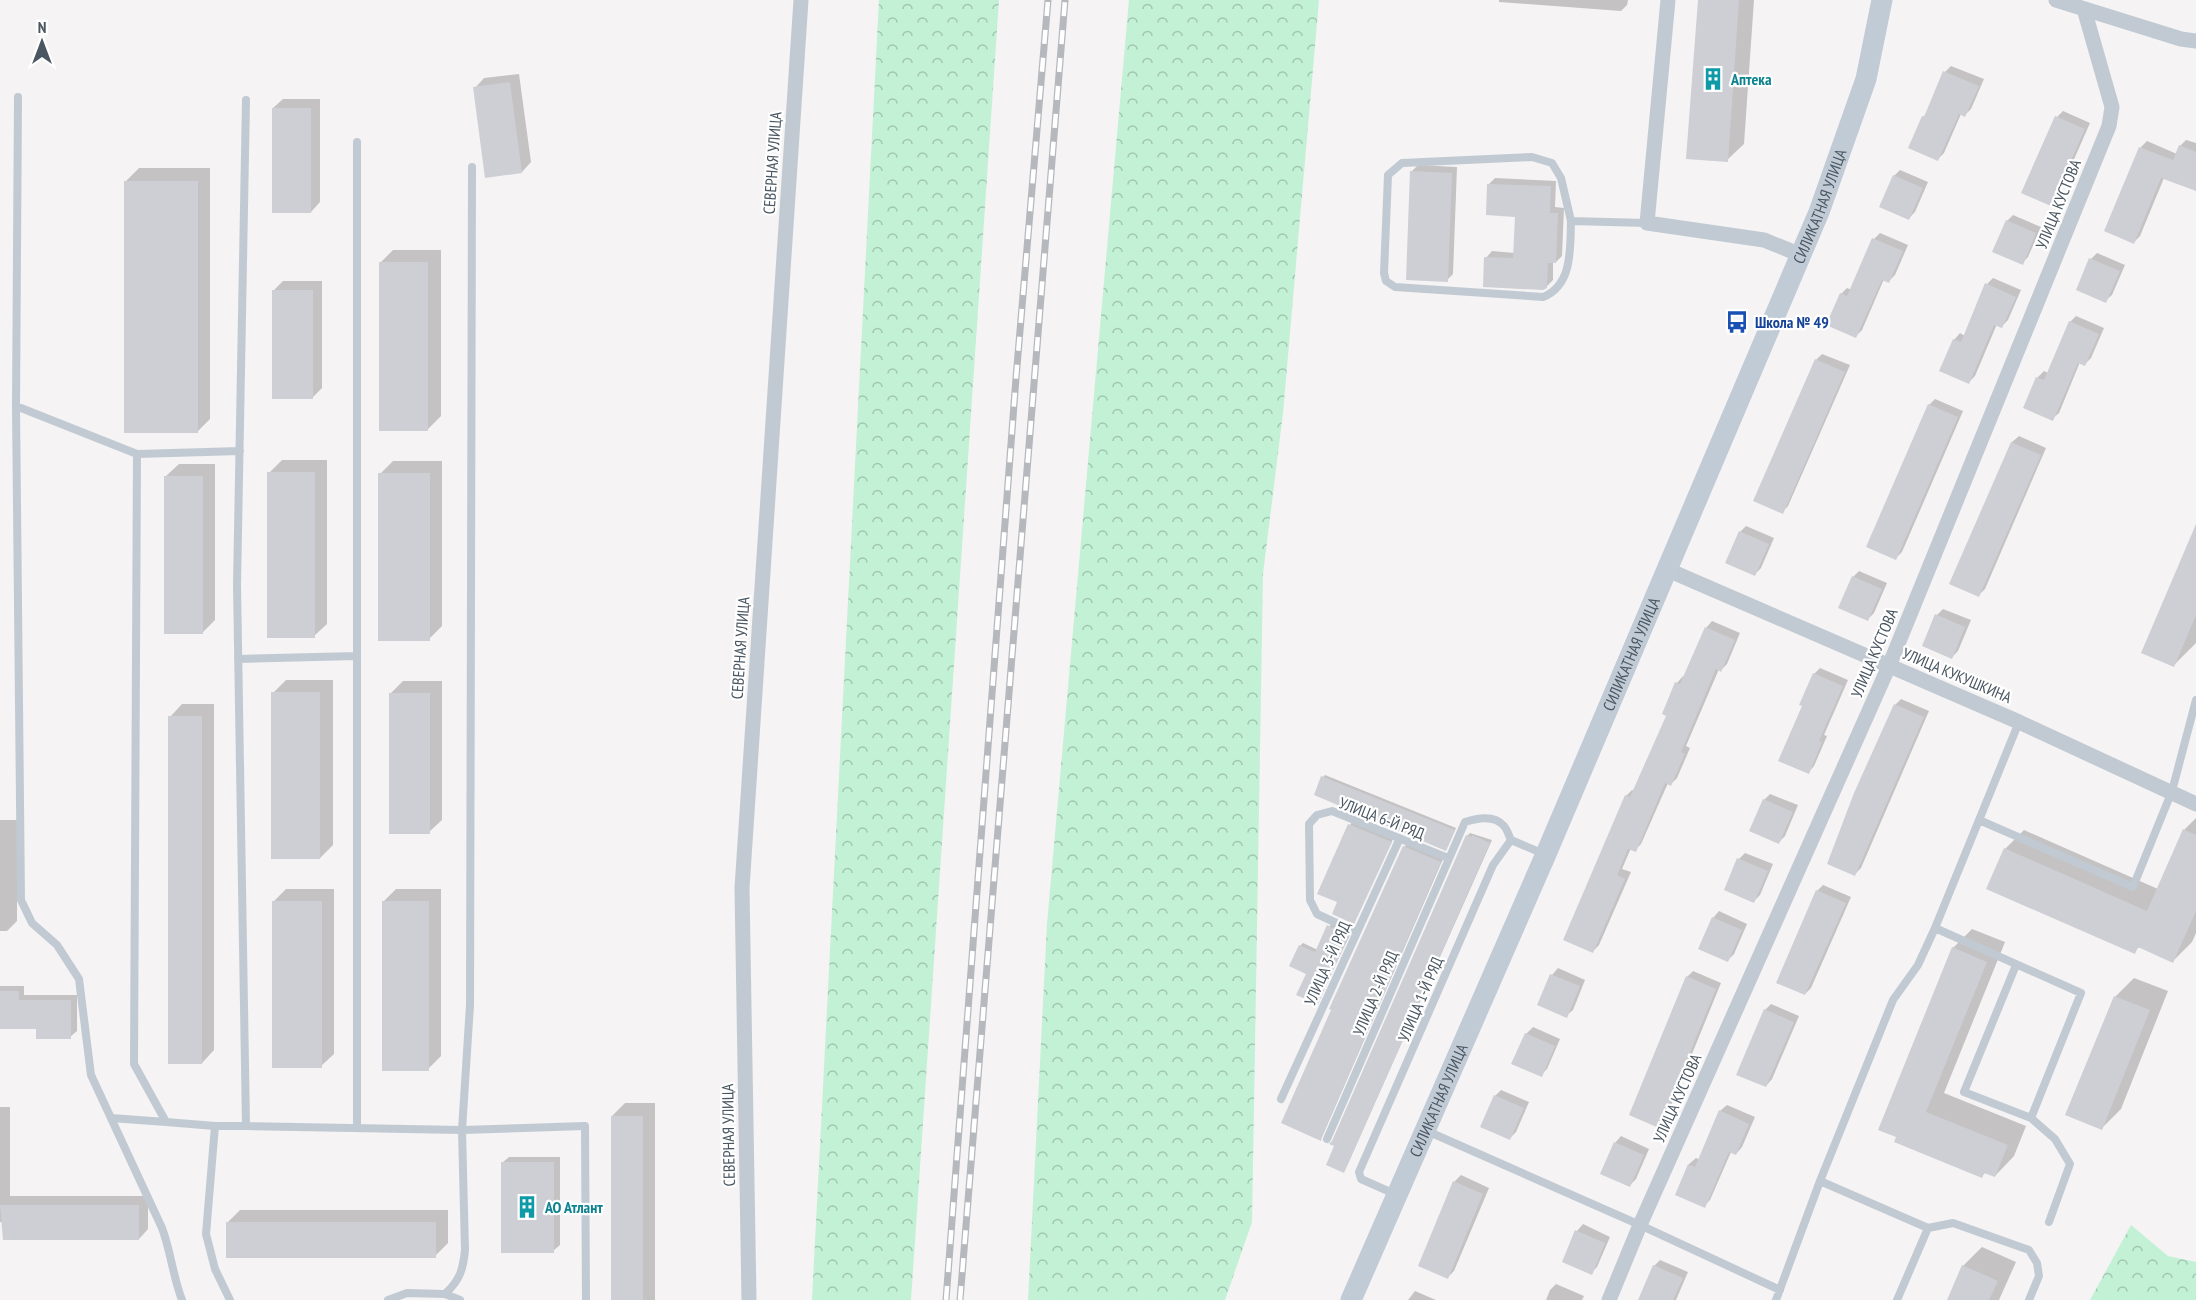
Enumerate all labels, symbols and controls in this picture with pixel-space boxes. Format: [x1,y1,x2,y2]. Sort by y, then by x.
north arrow [12,12,72,72]
text: N [38,17,46,37]
building icon: Аптека [1700,66,1726,92]
place label: Аптека [1730,69,1772,89]
street label: СЕВЕРНАЯ УЛИЦА [758,111,786,215]
street label: СИЛИКАТНАЯ УЛИЦА [1788,146,1851,267]
street label: УЛИЦА КУСТОВА [2031,156,2085,252]
bus stop icon: Школа № 49 [1724,309,1750,335]
place label: Школа № 49 [1755,312,1829,332]
street label: СИЛИКАТНАЯ УЛИЦА [1598,594,1664,714]
street label: СЕВЕРНАЯ УЛИЦА [726,596,754,700]
street label: УЛИЦА КУСТОВА [1846,605,1902,701]
street label: УЛИЦА КУКУШКИНА [1899,643,2015,707]
street label: УЛИЦА 6-Й РЯД [1336,792,1428,844]
street label: УЛИЦА 3-Й РЯД [1300,917,1355,1008]
street label: УЛИЦА 2-Й РЯД [1348,947,1402,1038]
street label: УЛИЦА 1-Й РЯД [1393,953,1447,1044]
street label: СИЛИКАТНАЯ УЛИЦА [1405,1040,1472,1160]
street label: УЛИЦА КУСТОВА [1649,1050,1706,1145]
street label: СЕВЕРНАЯ УЛИЦА [717,1083,739,1186]
building icon: АО Атлант [514,1194,540,1220]
place label: АО Атлант [544,1197,603,1217]

